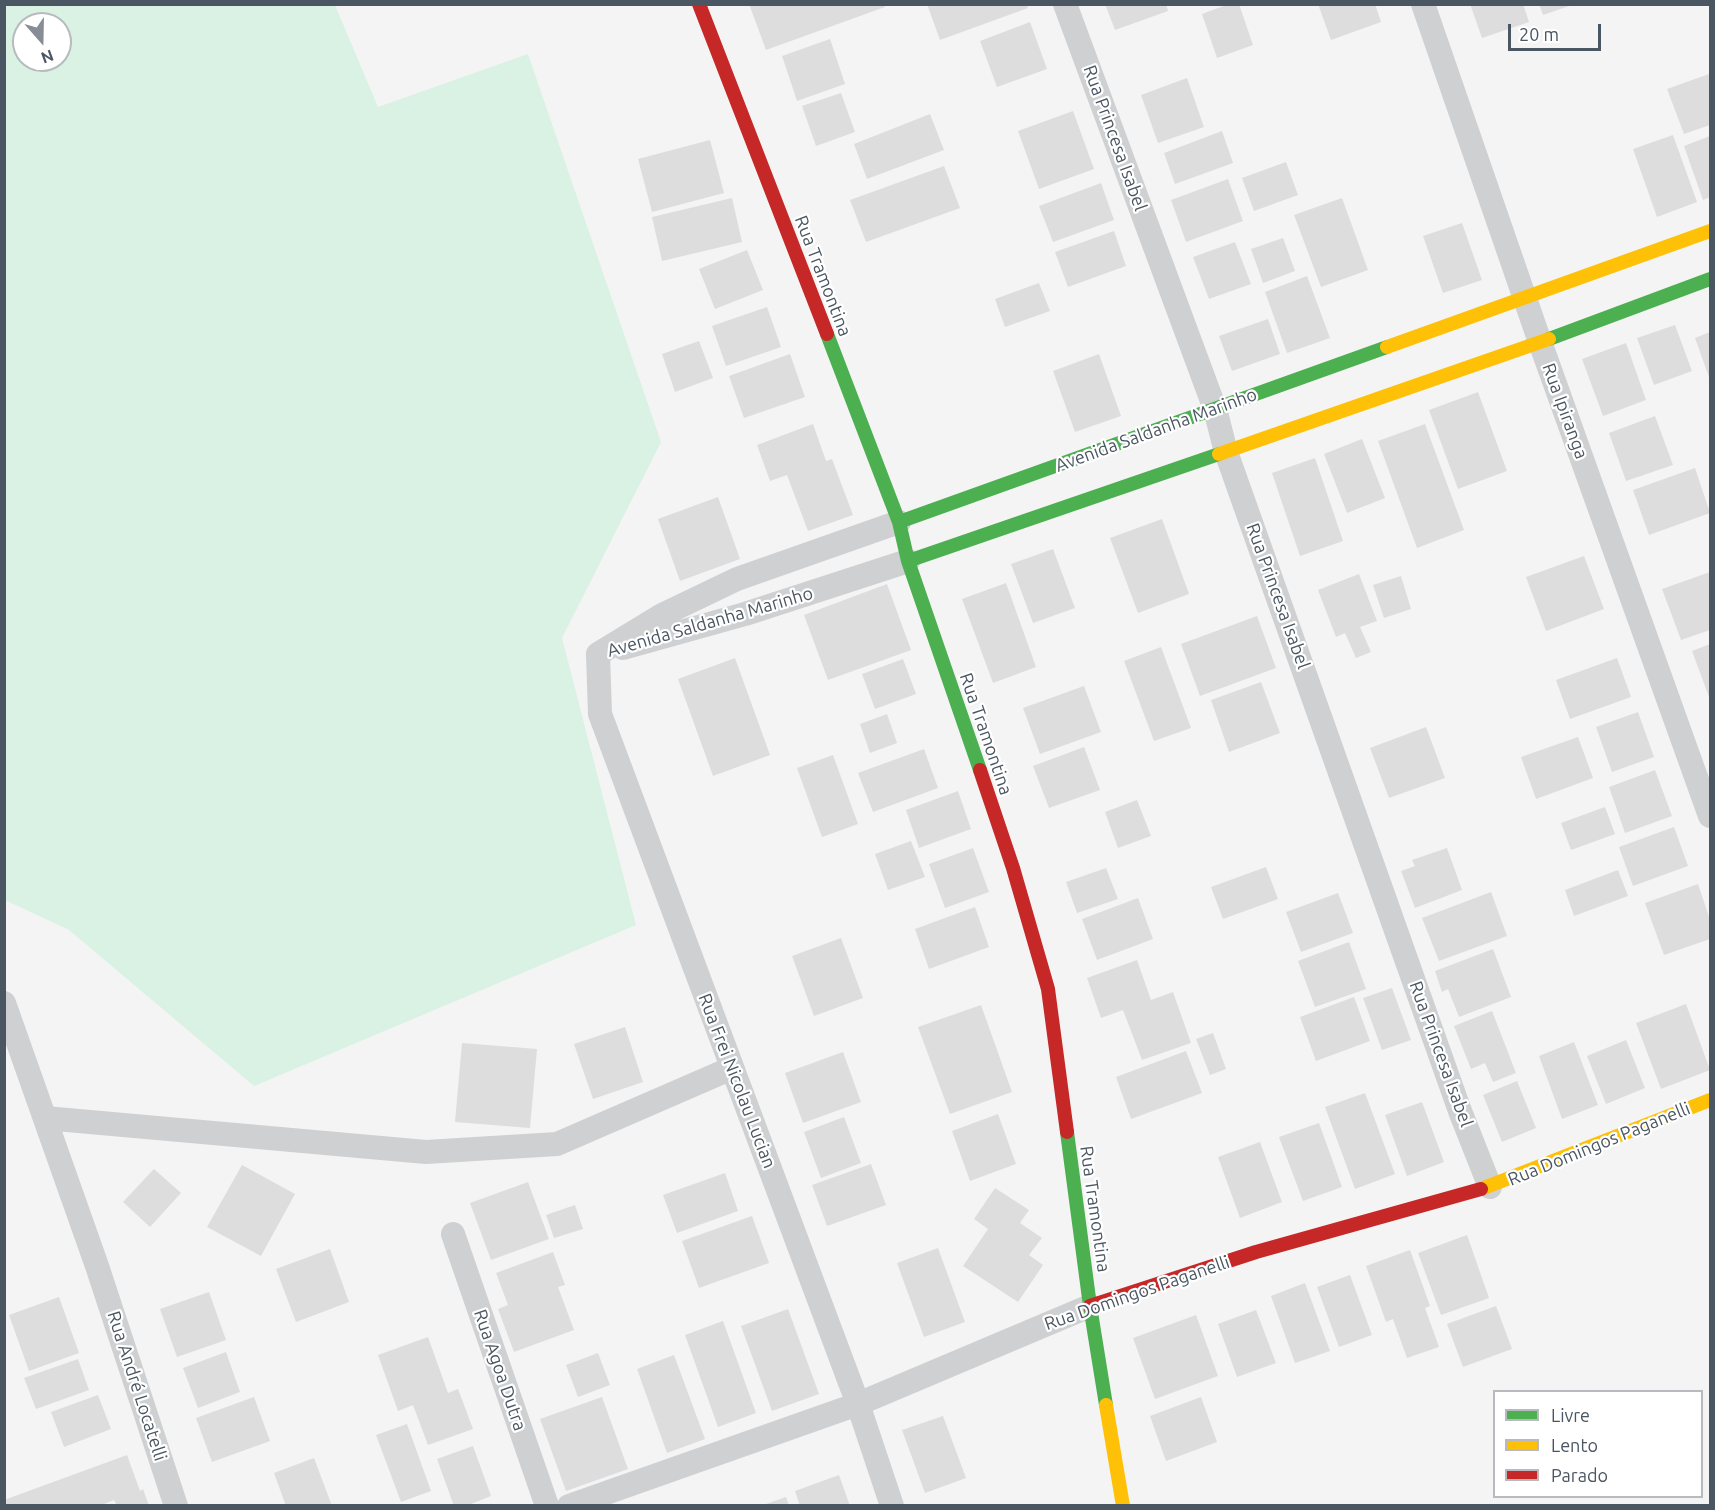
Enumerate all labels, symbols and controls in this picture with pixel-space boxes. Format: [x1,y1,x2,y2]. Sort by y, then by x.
north arrow [12,12,72,72]
scale bar [1511,12,1604,50]
text: 20 m [1519,24,1559,44]
text: N [39,47,56,68]
street label: Rua Princesa Isabel [1079,62,1151,214]
street label: Rua Tramontina [790,213,856,339]
street label: Rua Ipiranga [1538,360,1592,462]
street label: Avenida Saldanha Marinho [1052,383,1260,477]
street label: Rua Princesa Isabel [1242,520,1314,672]
street label: Avenida Saldanha Marinho [605,582,815,662]
street label: Rua Tramontina [955,670,1017,798]
street label: Rua Princesa Isabel [1405,978,1477,1130]
street label: Rua Frei Nicolau Lucian [694,991,780,1171]
street label: Rua Domingos Paganelli [1505,1098,1693,1190]
street label: Rua Tramontina [1075,1144,1115,1274]
street label: Rua Domingos Paganelli [1041,1251,1233,1335]
street label: Rua Agoa Dutra [469,1306,531,1434]
street label: Rua André Locatelli [103,1308,171,1464]
legend [1493,1390,1703,1498]
text: Livre [1551,1405,1590,1425]
text: Lento [1551,1435,1598,1455]
text: Parado [1551,1465,1608,1485]

